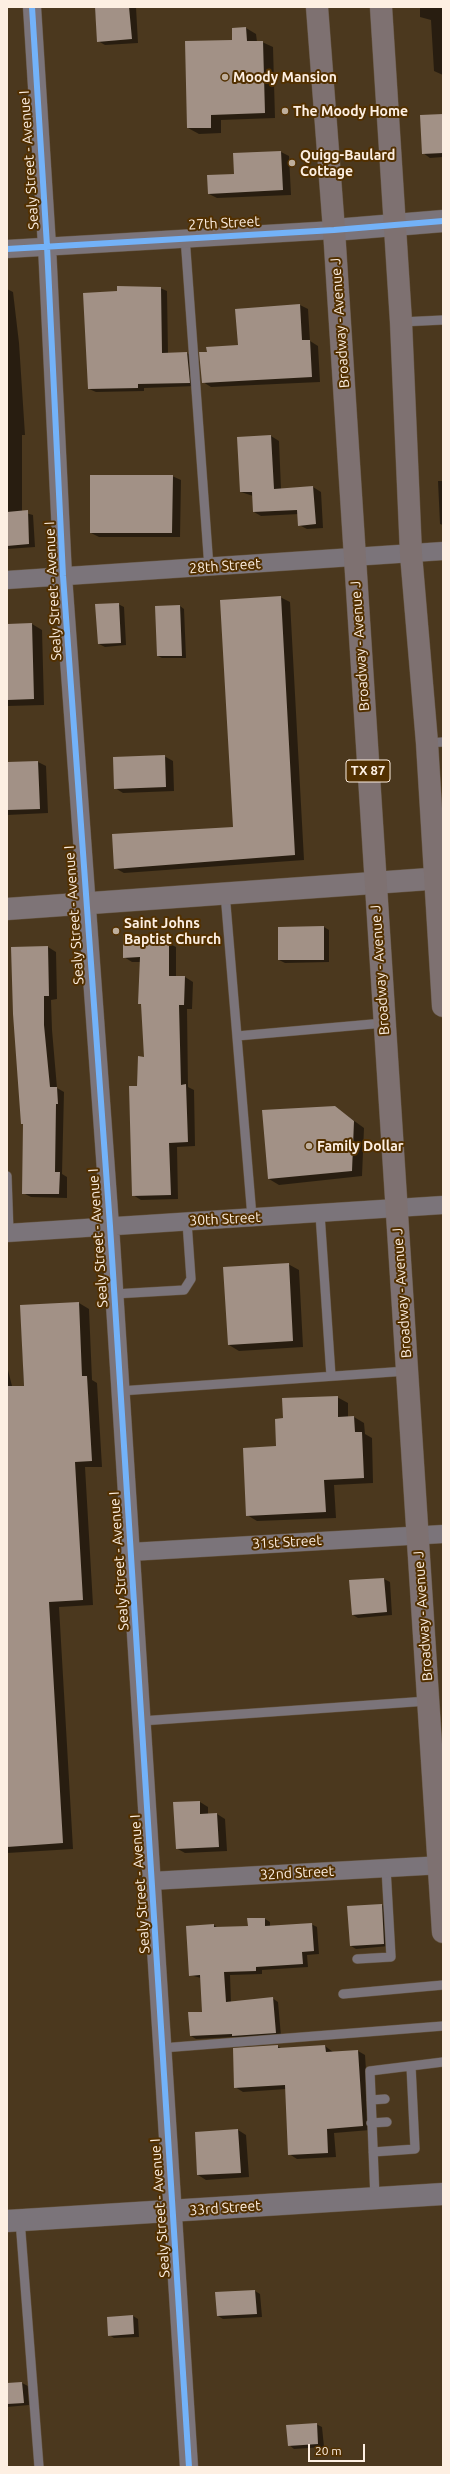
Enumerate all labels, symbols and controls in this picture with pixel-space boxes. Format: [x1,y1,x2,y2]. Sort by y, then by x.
place label: Moody Mansion [233,69,337,85]
marker: Moody Mansion [220,72,230,82]
street label: Sealy Street - Avenue I [16,90,42,230]
place label: The Moody Home [293,103,408,119]
marker: The Moody Home [280,106,290,116]
place label: Quigg-Baulard Cottage [300,147,395,180]
marker: Quigg-Baulard Cottage [287,158,297,168]
street label: 27th Street [188,213,260,233]
street label: Broadway - Avenue J [327,257,353,389]
street label: Sealy Street - Avenue I [41,521,65,661]
street label: 28th Street [189,555,261,577]
street label: Broadway - Avenue J [347,580,373,712]
road number: TX 87 [346,760,390,782]
street label: Sealy Street - Avenue I [61,845,87,985]
street label: Broadway - Avenue J [367,904,393,1036]
place label: Saint Johns Baptist Church [124,915,221,948]
marker: Saint Johns Baptist Church [111,926,121,936]
place label: Family Dollar [317,1138,404,1154]
marker: Family Dollar [304,1141,314,1151]
street label: Sealy Street - Avenue I [85,1168,111,1308]
street label: 30th Street [189,1209,261,1229]
street label: Broadway - Avenue J [389,1227,415,1359]
street label: Sealy Street - Avenue I [106,1491,132,1631]
street label: 31st Street [252,1532,322,1552]
street label: Broadway - Avenue J [410,1550,436,1682]
street label: Sealy Street - Avenue I [127,1814,153,1954]
street label: 32nd Street [259,1863,335,1883]
street label: Sealy Street - Avenue I [147,2138,173,2278]
street label: 33rd Street [189,2197,261,2219]
scale bar [310,2436,367,2462]
text: 20 m [315,2444,342,2457]

